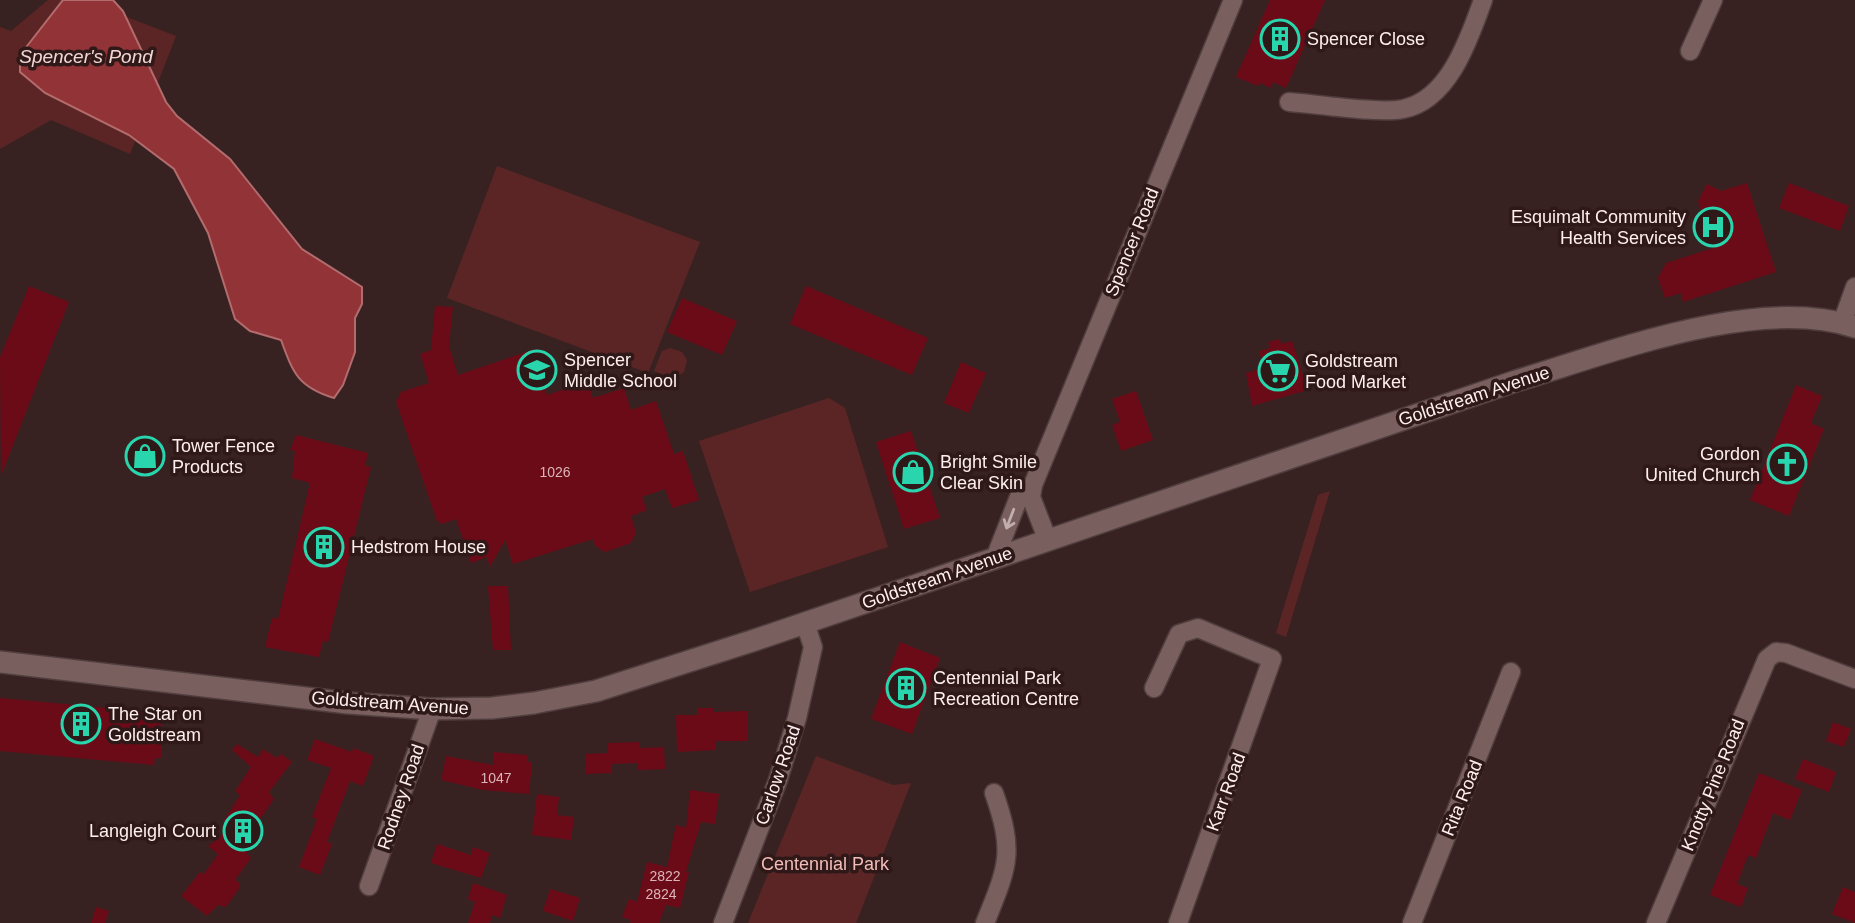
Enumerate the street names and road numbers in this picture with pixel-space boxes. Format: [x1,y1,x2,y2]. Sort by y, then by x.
street label: Spencer Road [1101,185,1163,299]
street label: Goldstream Avenue [1396,362,1552,430]
street label: Goldstream Avenue [859,543,1015,613]
street label: Goldstream Avenue [311,688,469,718]
street label: Knotty Pine Road [1677,716,1749,854]
street label: Carlow Road [752,723,804,827]
street label: Rodney Road [374,742,428,852]
street label: Karr Road [1203,750,1249,834]
street label: Rita Road [1438,757,1486,839]

